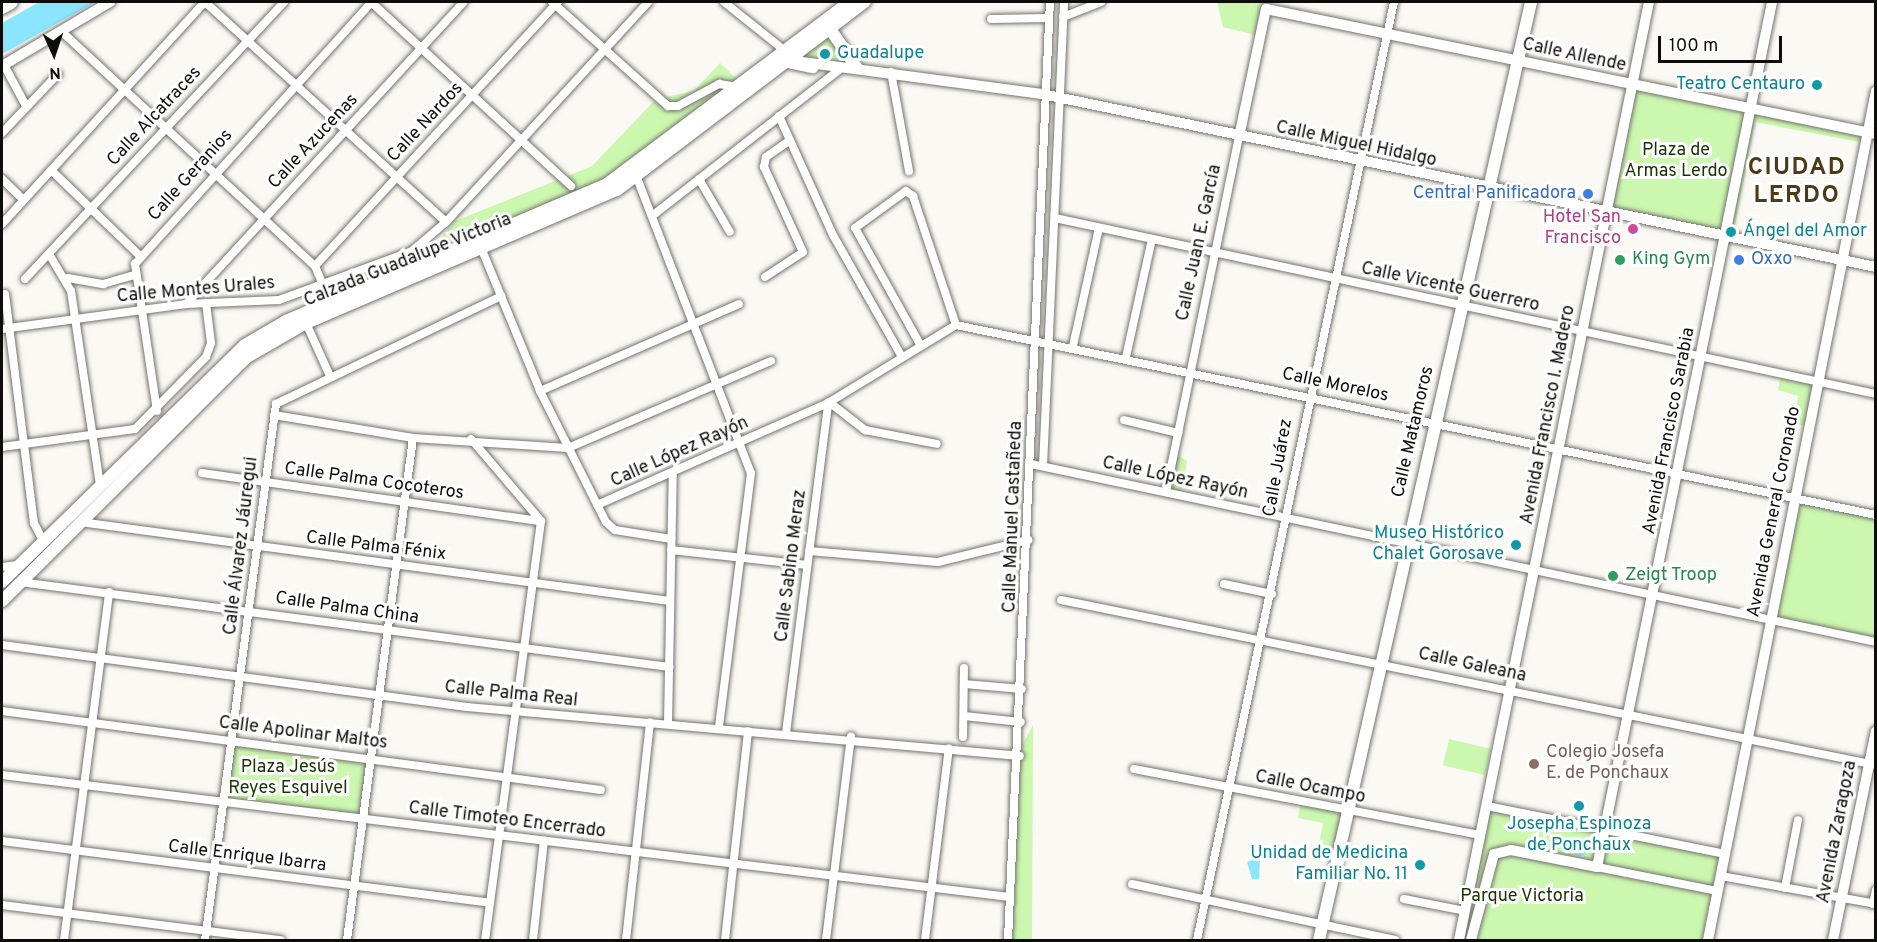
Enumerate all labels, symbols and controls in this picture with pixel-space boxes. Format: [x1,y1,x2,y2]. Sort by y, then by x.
north arrow [24,24,84,84]
scale bar [1661,24,1786,62]
street label: Calle Allende [1520,34,1628,78]
text: 100 m [1669,35,1718,58]
place label: Guadalupe [837,43,924,65]
marker: Guadalupe [818,47,832,61]
text: N [49,62,61,82]
street label: Calle Alcatraces [103,62,207,172]
place label: Teatro Centauro [1676,74,1805,96]
marker: Teatro Centauro [1810,78,1824,92]
street label: Calle Nardos [384,79,468,167]
street label: Calle Azucenas [264,90,364,194]
street label: Calle Miguel Hidalgo [1274,117,1438,173]
street label: Calle Geranios [144,126,238,226]
park label: Plaza de Armas Lerdo [1624,141,1728,184]
district label: CIUDAD LERDO [1748,155,1846,211]
street label: Calle Juan E. García [1173,163,1227,323]
place label: Central Panificadora [1413,183,1576,205]
marker: Central Panificadora [1581,187,1595,201]
place label: Hotel San Francisco [1543,208,1621,250]
street label: Calzada Guadalupe Victoria [301,209,515,313]
place label: Ángel del Amor [1743,221,1868,243]
marker: Hotel San Francisco [1626,222,1640,236]
marker: Ángel del Amor [1724,225,1738,239]
place label: King Gym [1632,249,1710,271]
place label: Oxxo [1751,249,1792,271]
marker: King Gym [1613,253,1627,267]
marker: Oxxo [1732,253,1746,267]
street label: Calle Vicente Guerrero [1359,258,1541,318]
street label: Calle Montes Urales [116,273,276,309]
street label: Avenida Francisco I. Madero [1517,303,1581,527]
street label: Avenida Francisco Sarabia [1639,326,1701,536]
street label: Calle Morelos [1280,364,1390,408]
street label: Calle Matamoros [1388,364,1440,500]
street label: Avenida General Coronado [1744,405,1806,619]
street label: Calle López Rayón [608,413,752,493]
street label: Calle Juárez [1260,417,1298,519]
street label: Calle Manuel Castañeda [1000,421,1028,613]
street label: Calle López Rayón [1100,453,1250,505]
street label: Calle Álvarez Jáuregui [220,455,264,637]
street label: Calle Palma Cocoteros [283,459,465,505]
street label: Calle Sabino Meraz [772,488,812,644]
place label: Museo Histórico Chalet Gorosave [1372,524,1504,566]
street label: Calle Palma Fénix [305,528,447,566]
marker: Museo Histórico Chalet Gorosave [1509,538,1523,552]
place label: Zeigt Troop [1625,565,1718,587]
marker: Zeigt Troop [1606,569,1620,583]
street label: Calle Palma China [274,588,420,630]
street label: Calle Galeana [1416,644,1528,688]
street label: Calle Palma Real [443,677,579,713]
street label: Calle Apolinar Maltos [217,713,389,755]
place label: Colegio Josefa E. de Ponchaux [1546,743,1669,786]
marker: Colegio Josefa E. de Ponchaux [1527,757,1541,771]
park label: Plaza Jesús Reyes Esquivel [228,758,348,800]
street label: Avenida Zaragoza [1814,759,1862,905]
street label: Calle Ocampo [1253,767,1367,809]
street label: Calle Timoteo Encerrado [407,798,607,844]
marker: Josepha Espinoza de Ponchaux [1572,799,1586,813]
place label: Josepha Espinoza de Ponchaux [1507,815,1651,858]
street label: Calle Enrique Ibarra [167,837,327,877]
place label: Unidad de Medicina Familiar No. 11 [1250,844,1408,886]
marker: Unidad de Medicina Familiar No. 11 [1413,858,1427,872]
park label: Parque Victoria [1460,886,1584,908]

